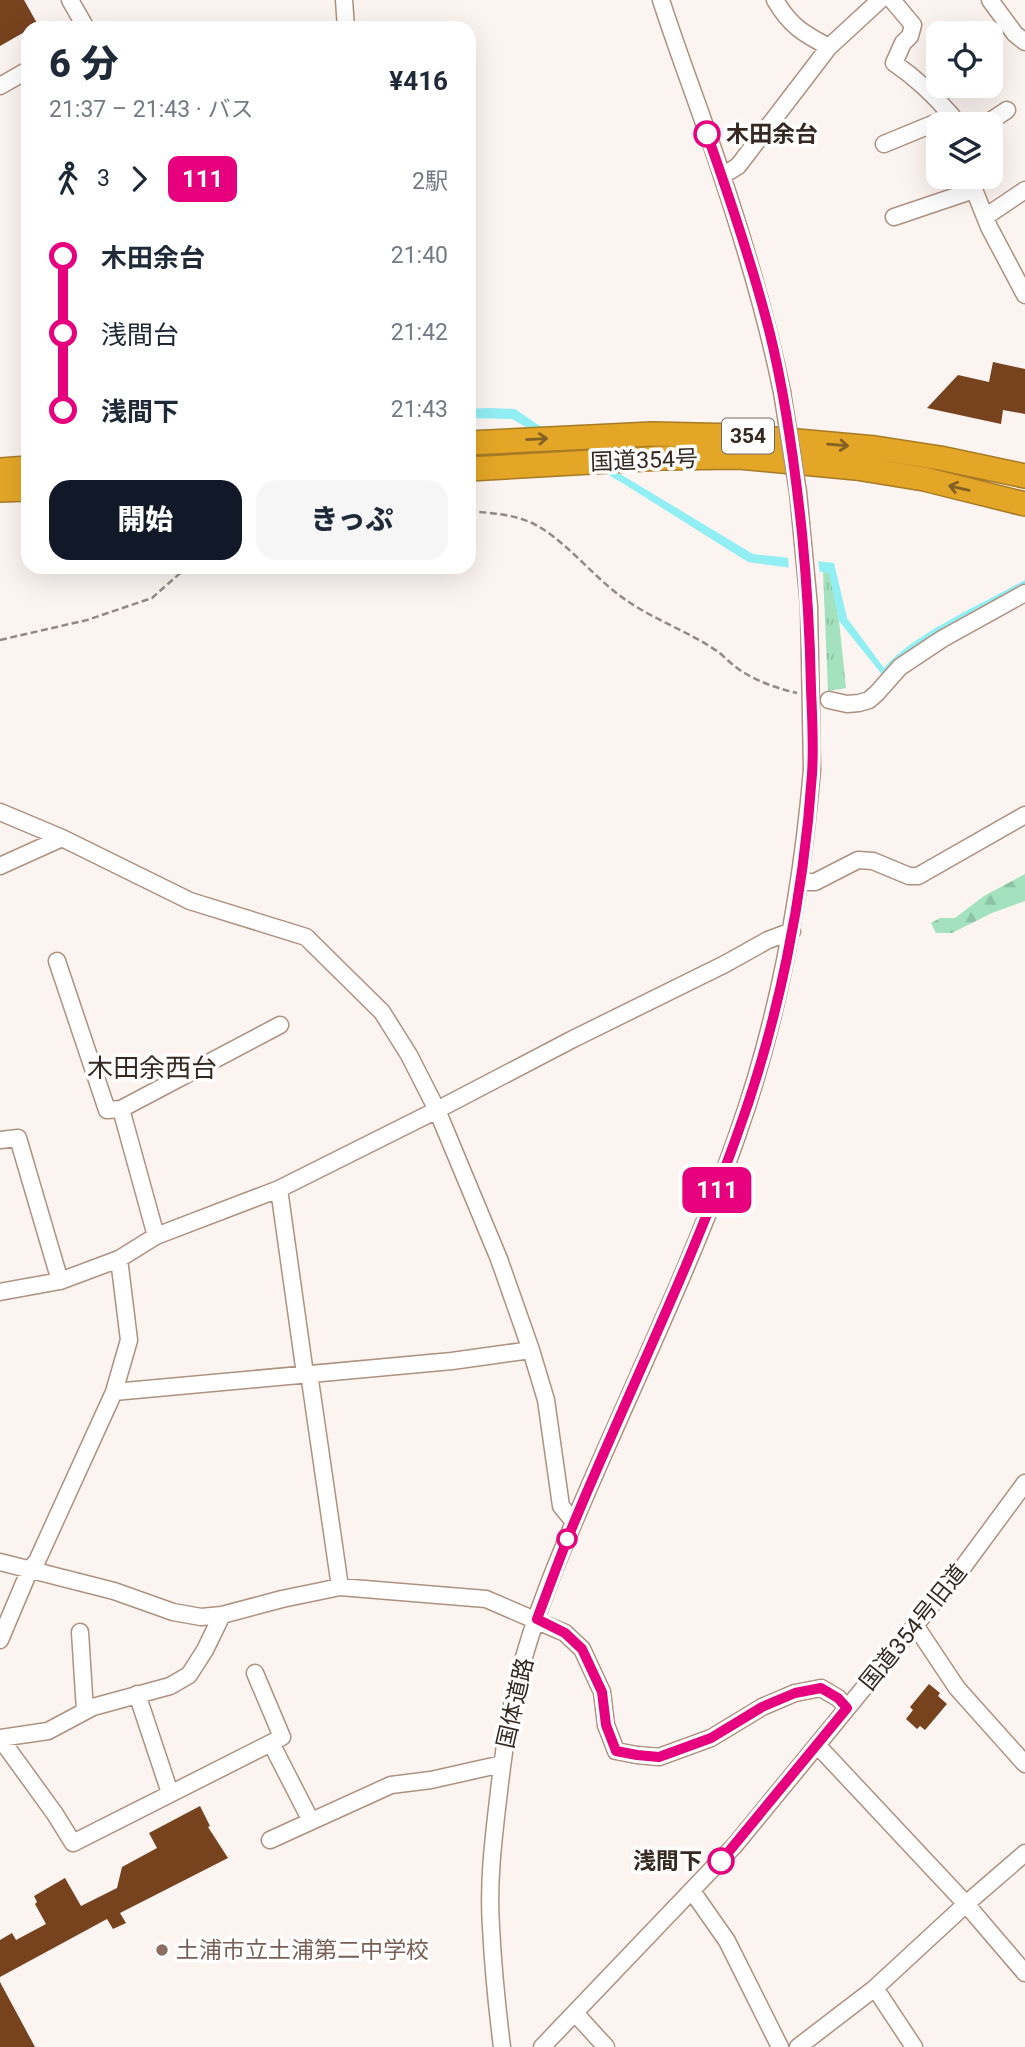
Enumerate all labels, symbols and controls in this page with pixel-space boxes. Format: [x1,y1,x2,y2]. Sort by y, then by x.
map controls [926,21,1003,189]
button: locate [926,21,1003,98]
text: 6 分 [49,42,118,86]
text: ¥416 [389,66,448,96]
text: 21:37 – 21:43 · バス [49,96,253,123]
button: layers [926,112,1003,189]
marker: 木田余台 [694,121,720,147]
place label: 木田余台 [726,121,818,148]
icon: walk [49,160,87,198]
icon: forward [120,160,158,198]
text: 3 [97,165,110,192]
text: 111 [182,165,223,193]
text: 2駅 [412,168,448,195]
text: 21:40 [391,242,448,269]
text: 木田余台 [101,243,205,273]
text: 21:42 [391,319,448,346]
text: 浅間台 [101,320,179,350]
text: 21:43 [391,396,448,423]
text: 浅間下 [101,397,179,427]
road number: 354 [722,418,774,453]
one-way arrow [525,433,548,446]
one-way arrow [826,439,848,452]
street label: 国道354号 [590,445,698,476]
button: 開始 [49,480,242,560]
button: きっぷ [256,480,448,560]
one-way arrow [948,480,971,494]
district label: 木田余西台 [87,1053,217,1083]
line badge: 111 [677,1167,757,1213]
text: 111 [696,1176,738,1204]
unlabelled marker [557,1529,577,1549]
street label: 国道354号旧道 [855,1559,972,1696]
street label: 国体道路 [492,1655,539,1751]
place label: 浅間下 [633,1848,702,1875]
marker: 浅間下 [708,1848,734,1874]
place label: 土浦市立土浦第二中学校 [176,1937,429,1964]
marker: 土浦市立土浦第二中学校 [154,1942,170,1958]

